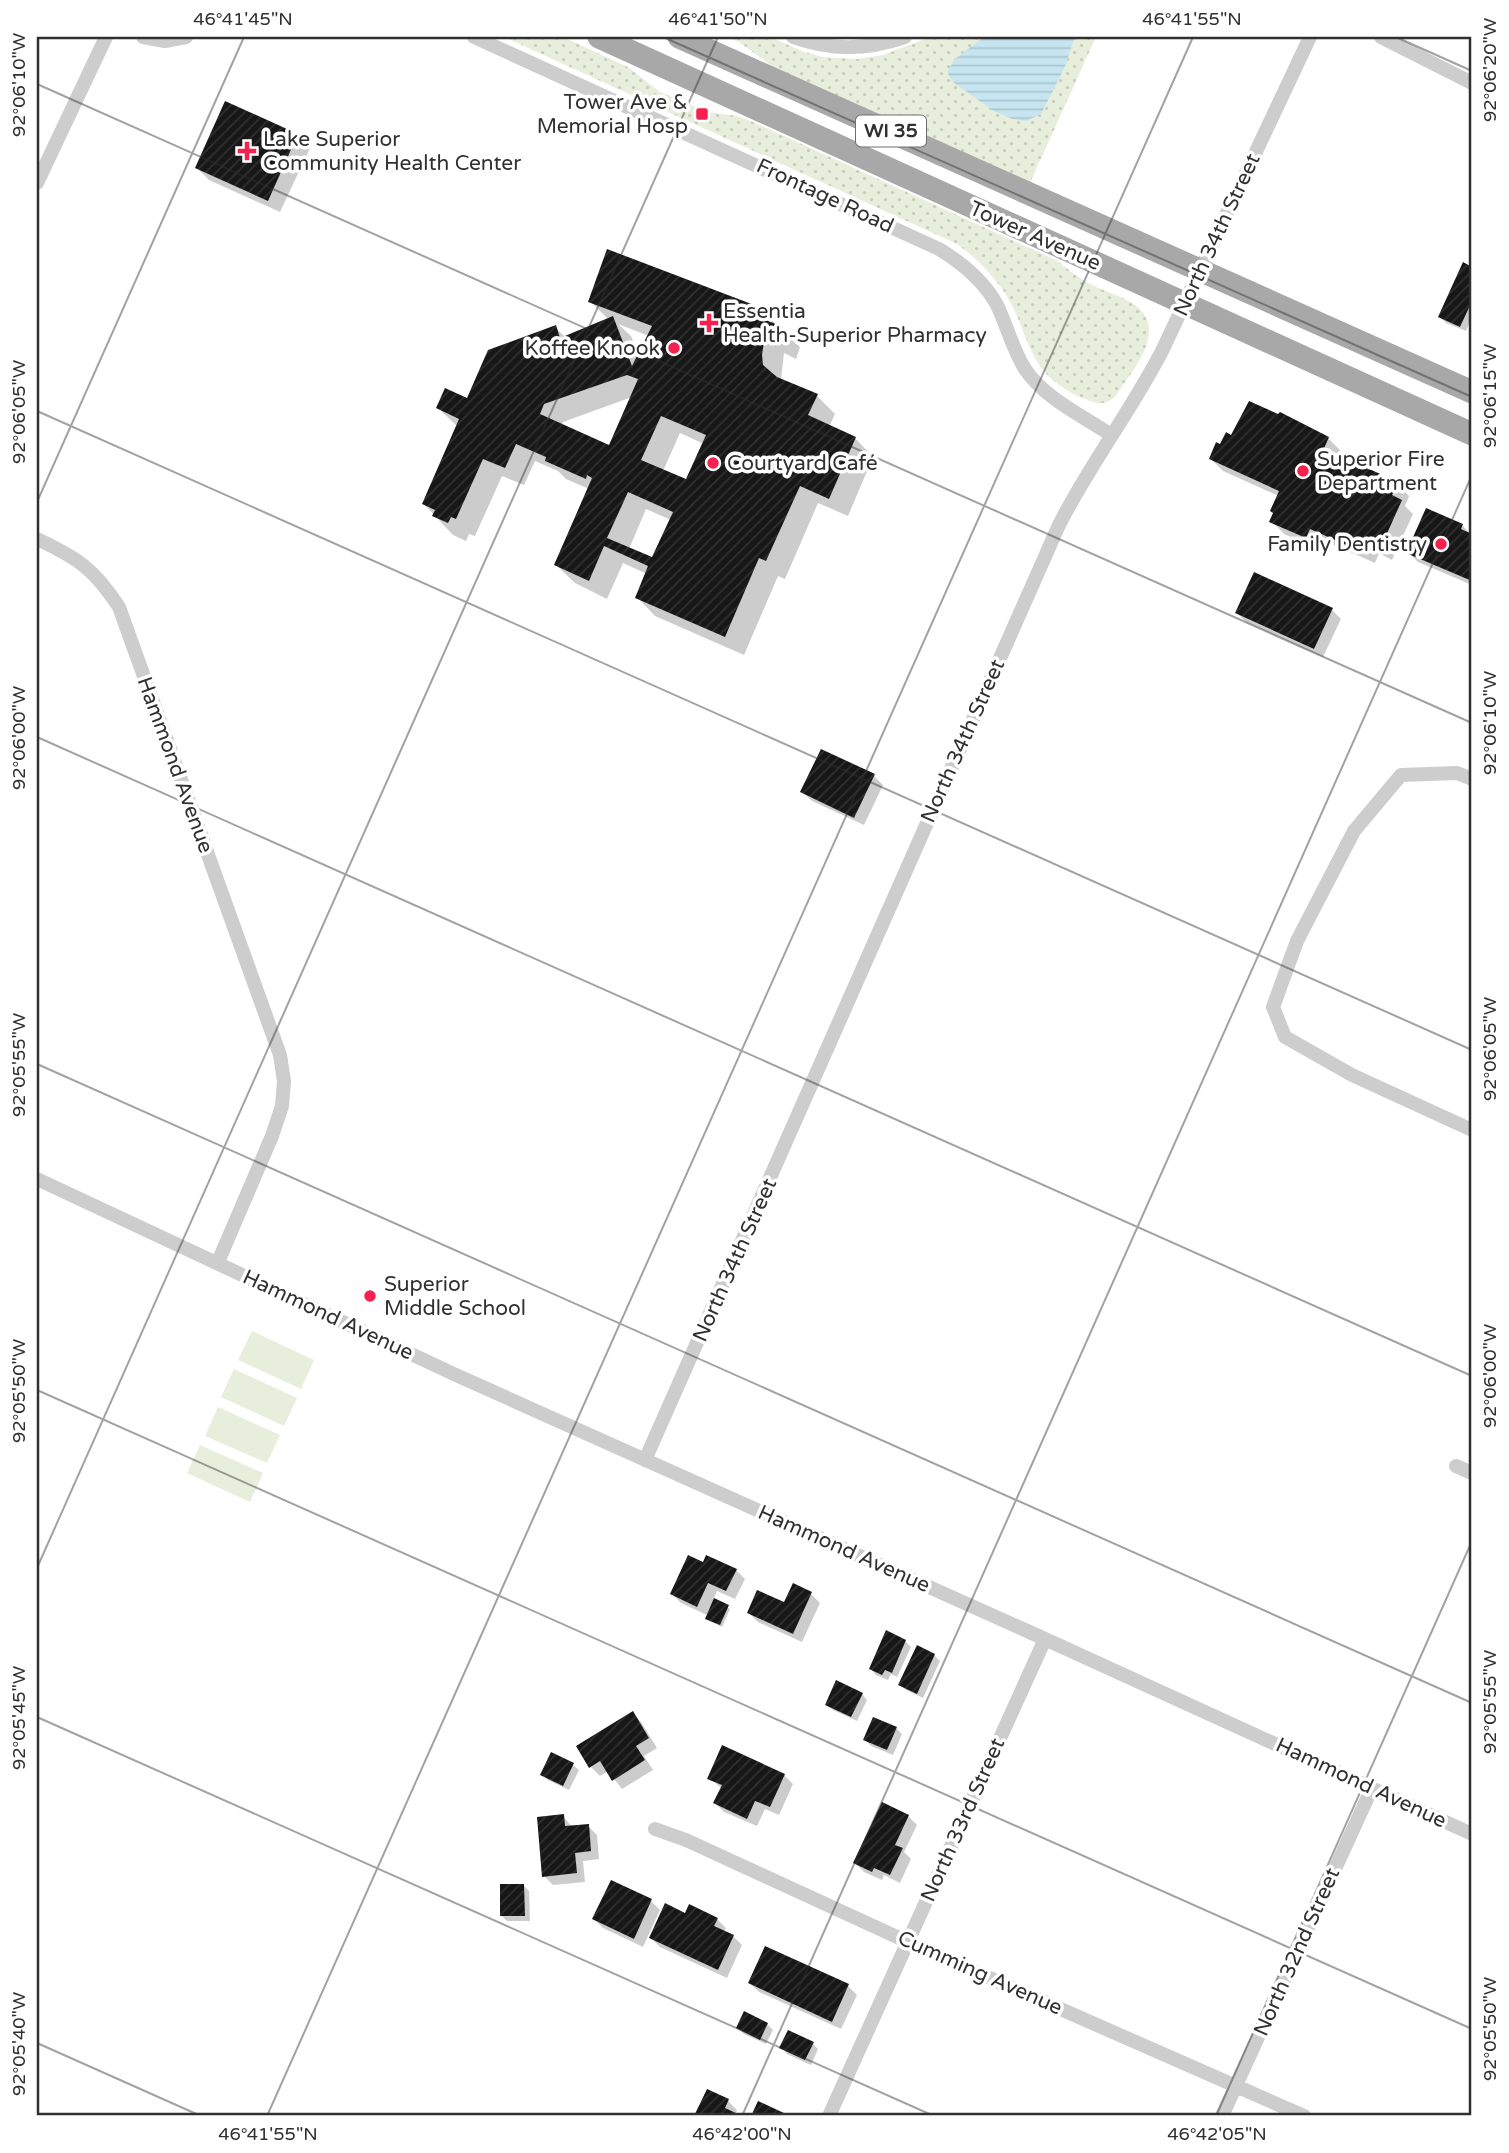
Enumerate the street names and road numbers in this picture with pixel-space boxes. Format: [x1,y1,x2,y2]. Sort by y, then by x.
road number: WI 35 [856,116,926,146]
street label: North 34th Street [1168,150,1266,320]
street label: Frontage Road [752,153,898,239]
street label: Tower Avenue [965,196,1105,276]
street label: North 34th Street [916,655,1010,827]
street label: Hammond Avenue [132,674,219,857]
street label: North 34th Street [688,1174,782,1346]
street label: Hammond Avenue [239,1264,418,1366]
street label: Hammond Avenue [754,1500,934,1598]
street label: Hammond Avenue [1272,1732,1451,1834]
street label: North 33rd Street [916,1734,1010,1906]
street label: North 32nd Street [1249,1864,1345,2040]
street label: Cumming Avenue [894,1925,1066,2021]

